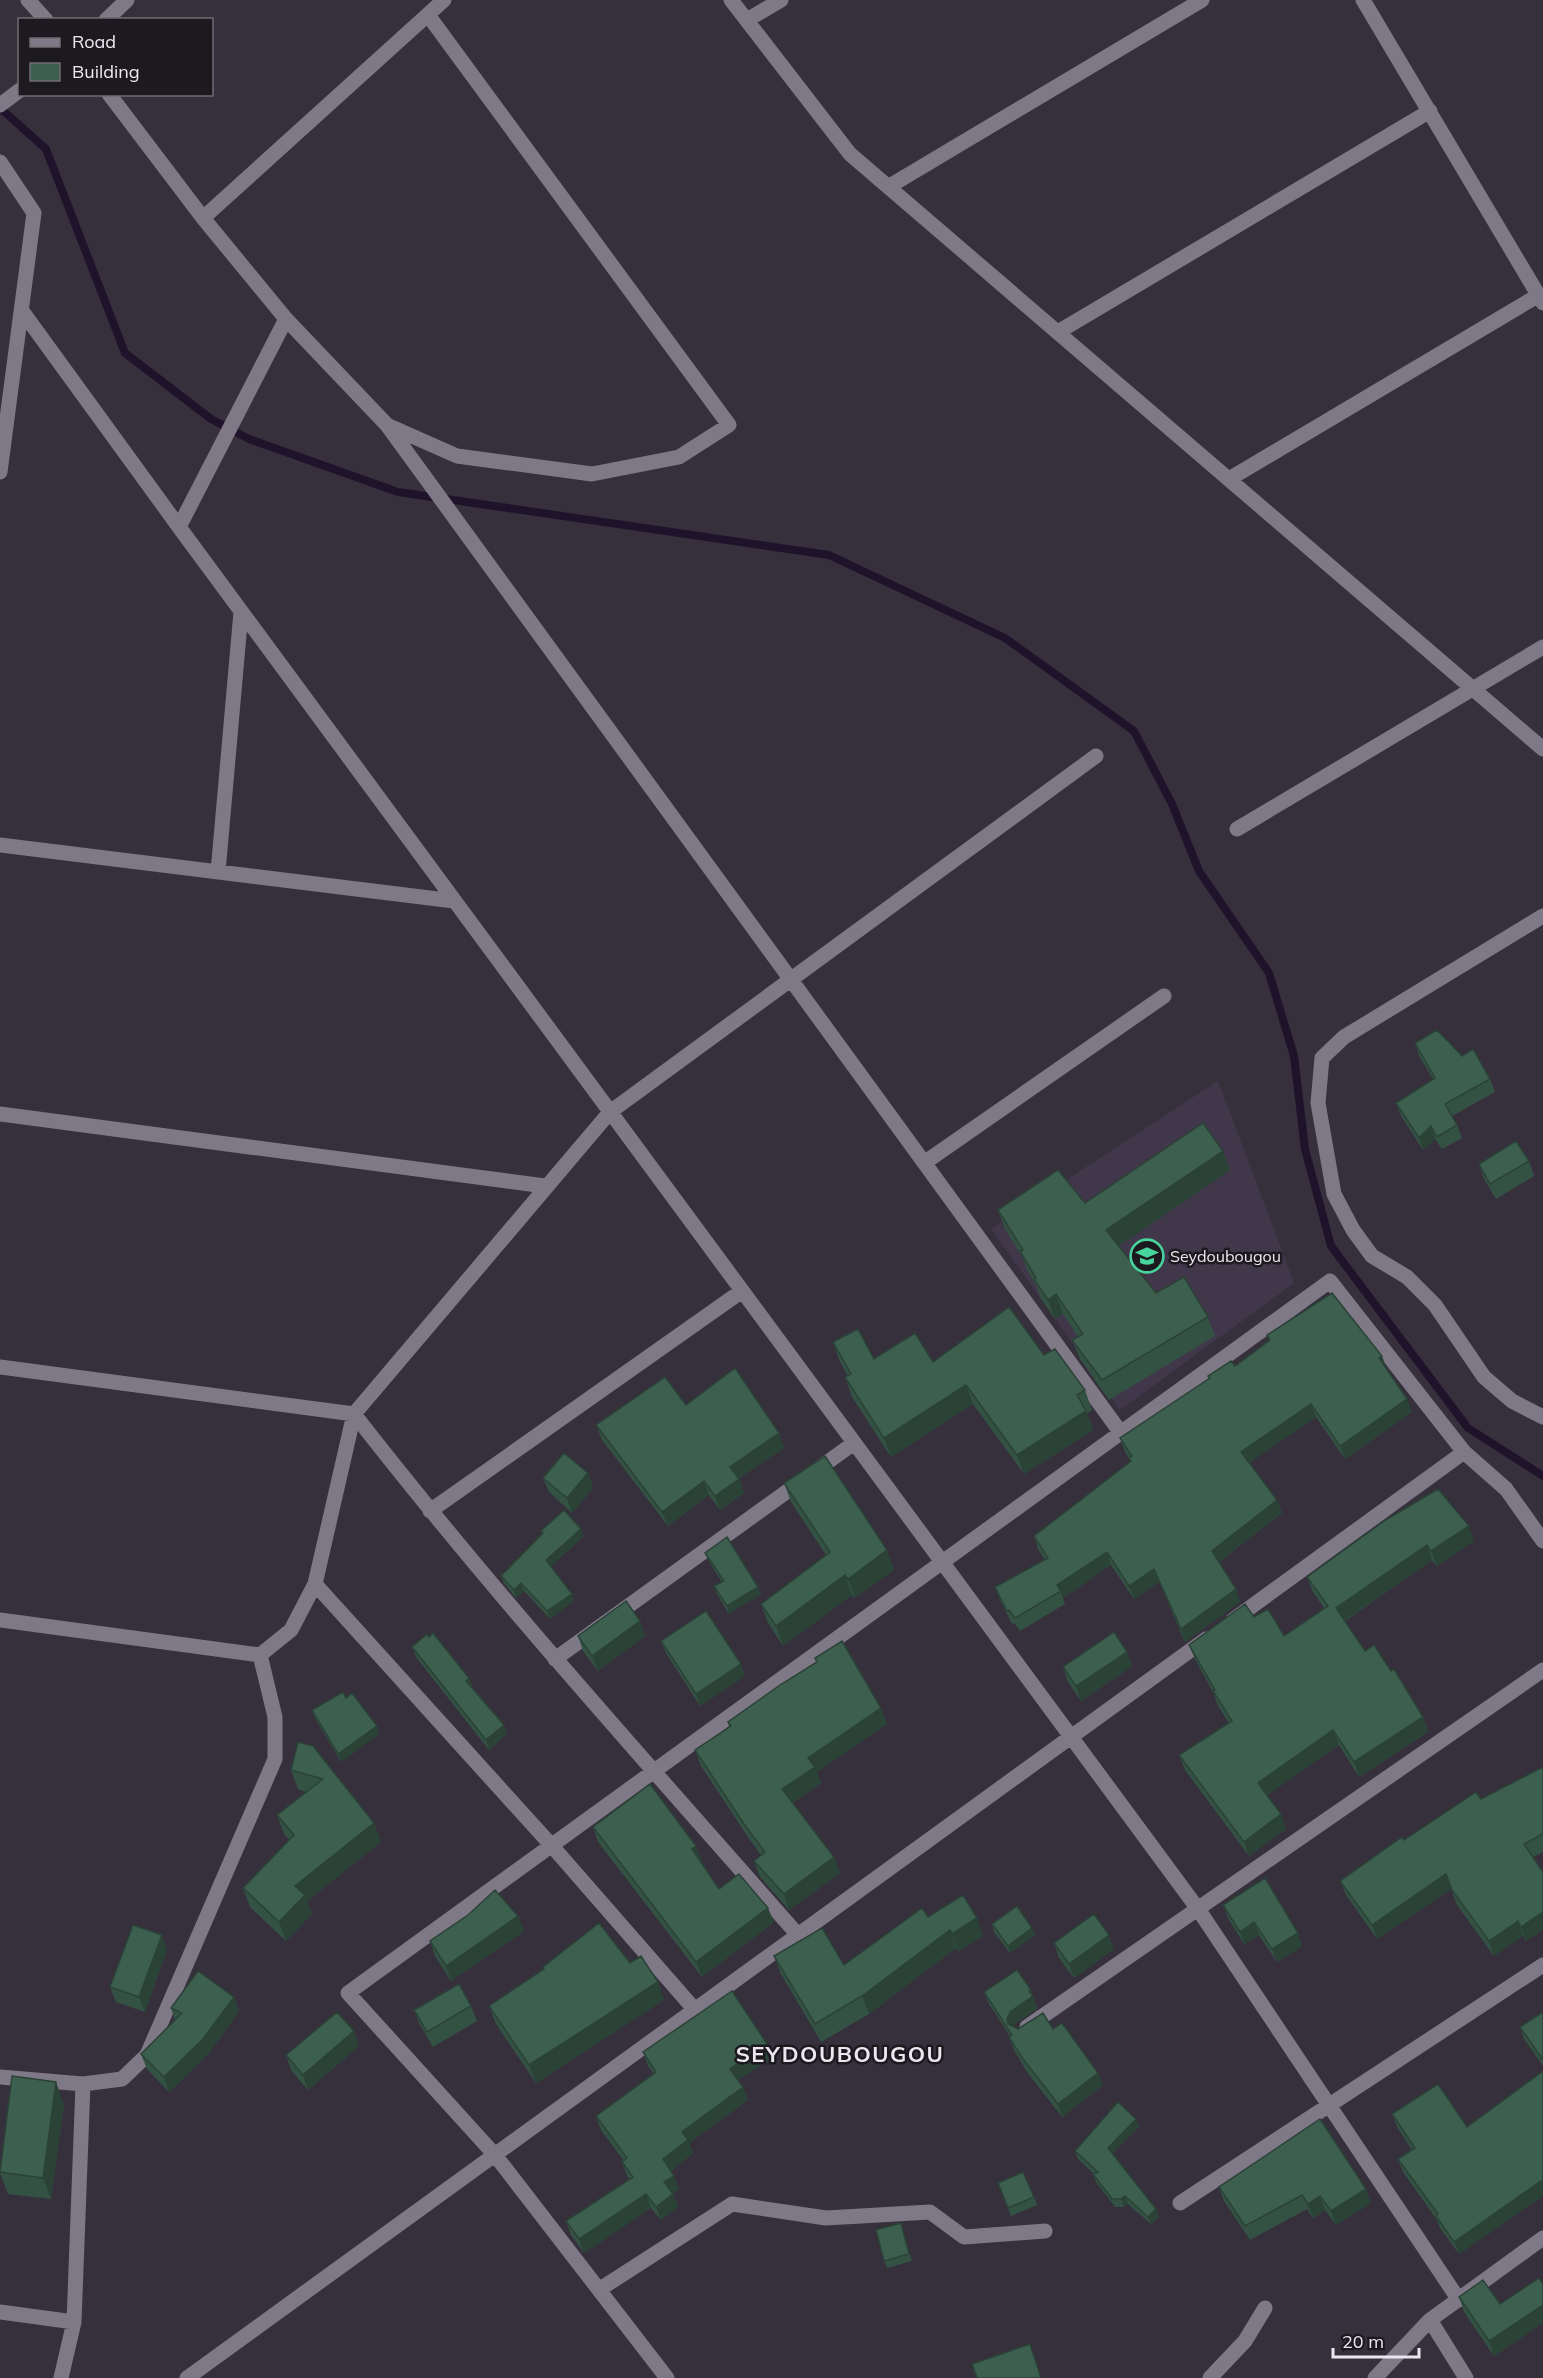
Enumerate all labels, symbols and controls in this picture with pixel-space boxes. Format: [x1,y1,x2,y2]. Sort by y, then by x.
legend [18,18,213,96]
text: Road [72,30,116,53]
text: Building [72,60,140,83]
school or university icon: Seydoubougou [1129,1238,1165,1274]
place label: Seydoubougou [1170,1246,1281,1266]
district label: SEYDOUBOUGOU [736,2040,944,2068]
scale bar [1333,2321,1418,2359]
text: 20 m [1342,2330,1384,2353]

